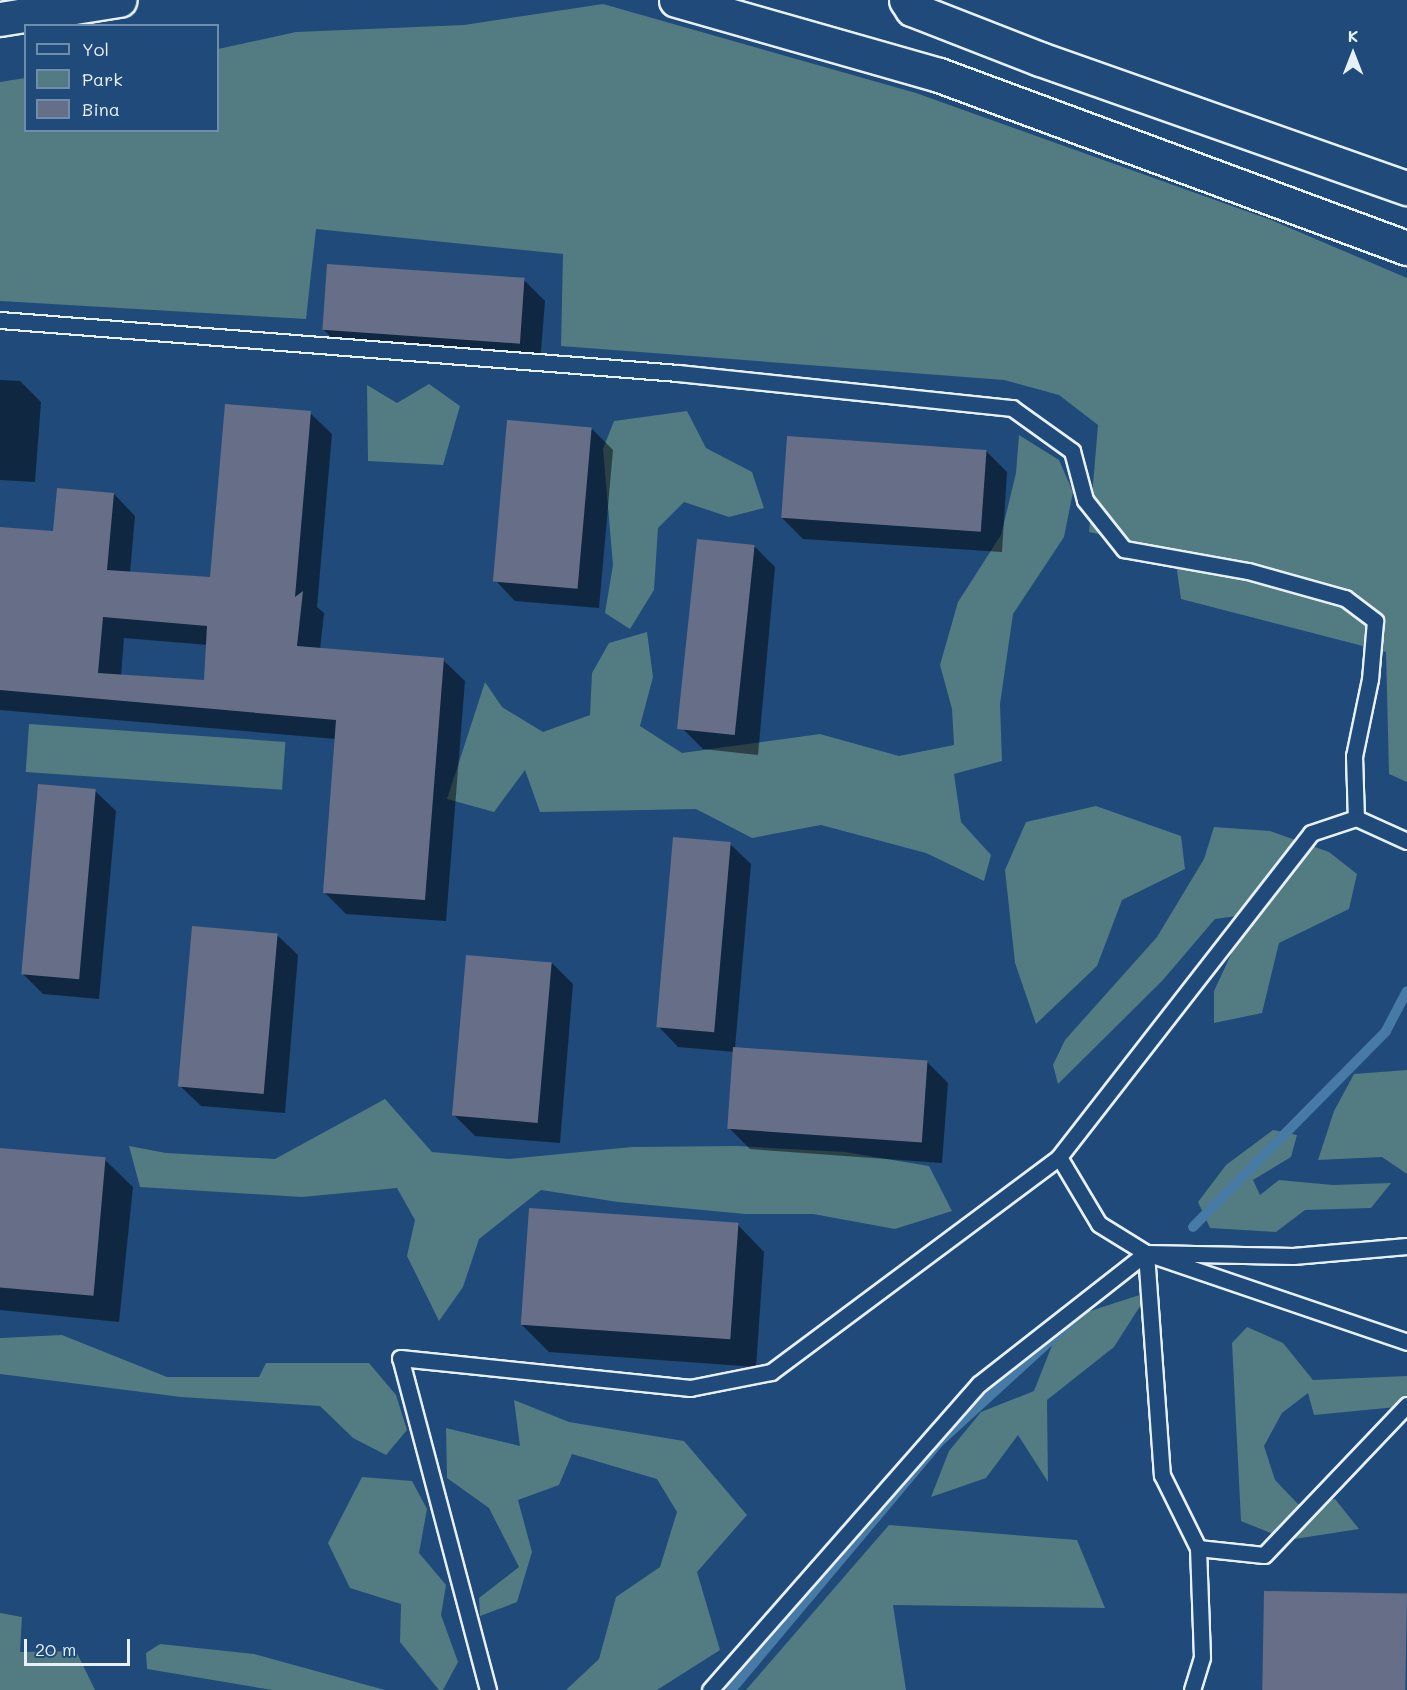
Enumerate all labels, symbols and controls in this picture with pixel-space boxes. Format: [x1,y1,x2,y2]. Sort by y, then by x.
legend [24,24,219,132]
north arrow [1323,24,1383,84]
text: K [1348,25,1358,46]
text: Yol [82,37,109,61]
text: Park [82,67,123,91]
text: Bina [82,97,120,121]
scale bar [27,1627,134,1665]
text: 20 m [35,1637,76,1661]

